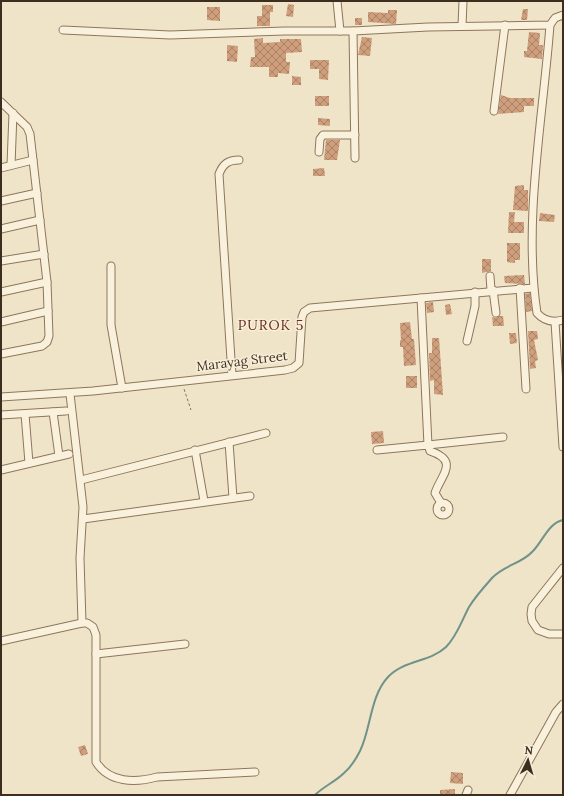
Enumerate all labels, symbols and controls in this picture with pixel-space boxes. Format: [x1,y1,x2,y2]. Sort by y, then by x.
district label: PUROK 5 [238,316,304,334]
street label: Marayag Street [195,347,289,375]
north arrow [508,740,548,780]
text: N [524,743,534,757]

